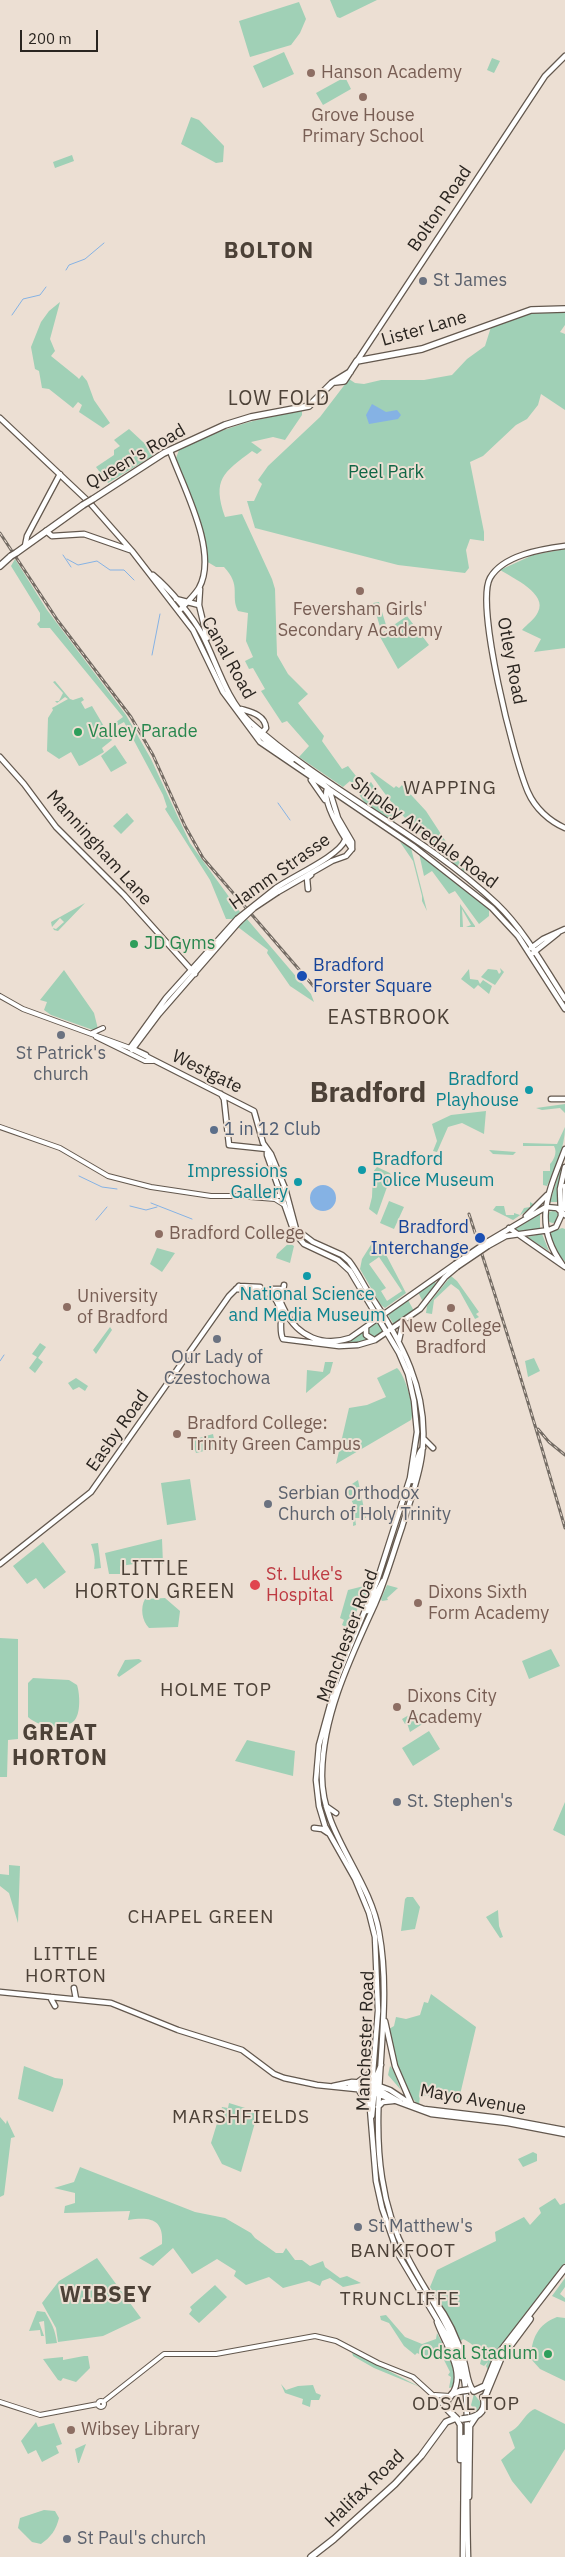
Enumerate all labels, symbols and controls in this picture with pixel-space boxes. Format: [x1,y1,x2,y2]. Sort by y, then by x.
scale bar [22,20,100,52]
text: 200 m [28,29,72,48]
place label: Hanson Academy [321,62,462,84]
marker: Hanson Academy [305,67,317,79]
marker: Grove House Primary School [357,91,369,103]
place label: Grove House Primary School [302,105,424,148]
street label: Bolton Road [403,162,477,256]
district label: BOLTON [223,239,315,265]
place label: St James [433,270,507,292]
marker: St James [417,275,429,287]
street label: Lister Lane [379,307,469,351]
district label: LOW FOLD [227,387,331,411]
street label: Queen's Road [82,420,190,494]
park label: Peel Park [348,462,424,484]
marker: Feversham Girls' Secondary Academy [354,585,366,597]
place label: Feversham Girls' Secondary Academy [278,599,442,642]
street label: Canal Road [196,613,260,703]
street label: Otley Road [492,616,530,706]
place label: Valley Parade [88,721,198,743]
marker: Valley Parade [72,726,84,738]
street label: Shipley Airedale Road [346,772,502,894]
district label: WAPPING [402,778,498,800]
street label: Manningham Lane [42,786,156,910]
street label: Hamm Strasse [225,829,335,915]
place label: JD Gyms [144,933,215,955]
marker: JD Gyms [128,938,140,950]
place label: Bradford Forster Square [313,955,432,998]
marker: Bradford Forster Square [295,969,309,983]
district label: EASTBROOK [326,1006,452,1030]
marker: St Patrick's church [55,1029,67,1041]
place label: St Patrick's church [16,1043,106,1086]
street label: Westgate [168,1046,246,1098]
place label: Bradford Playhouse [436,1069,519,1112]
district label: Bradford [310,1077,426,1111]
marker: Bradford Playhouse [523,1084,535,1096]
place label: 1 in 12 Club [224,1119,321,1141]
marker: 1 in 12 Club [208,1124,220,1136]
place label: Bradford Police Museum [372,1149,495,1192]
place label: Impressions Gallery [187,1161,288,1204]
marker: Bradford Police Museum [356,1164,368,1176]
marker: Impressions Gallery [292,1176,304,1188]
place label: Bradford Interchange [371,1217,469,1260]
place label: Bradford College [169,1223,304,1245]
marker: Bradford College [153,1228,165,1240]
marker: Bradford Interchange [473,1231,487,1245]
marker: National Science and Media Museum [301,1270,313,1282]
place label: National Science and Media Museum [228,1284,386,1326]
place label: University of Bradford [77,1286,168,1328]
marker: University of Bradford [61,1301,73,1313]
marker: New College Bradford [445,1302,457,1314]
place label: New College Bradford [401,1316,501,1358]
marker: Our Lady of Czestochowa [211,1333,223,1345]
place label: Our Lady of Czestochowa [164,1347,270,1390]
street label: Easby Road [82,1386,154,1476]
place label: Bradford College: Trinity Green Campus [187,1413,361,1456]
marker: Bradford College: Trinity Green Campus [171,1428,183,1440]
place label: Serbian Orthodox Church of Holy Trinity [278,1483,451,1526]
marker: Serbian Orthodox Church of Holy Trinity [262,1498,274,1510]
district label: LITTLE HORTON GREEN [73,1557,237,1604]
place label: St. Luke's Hospital [266,1564,343,1606]
street label: Manchester Road [313,1566,383,1706]
marker: St. Luke's Hospital [248,1578,262,1592]
place label: Dixons Sixth Form Academy [428,1582,549,1625]
marker: Dixons Sixth Form Academy [412,1597,424,1609]
district label: HOLME TOP [159,1680,273,1702]
place label: Dixons City Academy [407,1686,497,1728]
marker: Dixons City Academy [391,1701,403,1713]
district label: GREAT HORTON [11,1721,109,1772]
place label: St. Stephen's [407,1791,513,1813]
marker: St. Stephen's [391,1796,403,1808]
district label: CHAPEL GREEN [126,1907,276,1929]
district label: LITTLE HORTON [24,1944,108,1988]
street label: Manchester Road [353,1970,379,2112]
street label: Mayo Avenue [418,2080,528,2120]
district label: MARSHFIELDS [171,2107,311,2129]
place label: St Matthew's [368,2216,473,2238]
marker: St Matthew's [352,2221,364,2233]
district label: BANKFOOT [349,2241,457,2263]
district label: WIBSEY [59,2283,153,2309]
district label: TRUNCLIFFE [339,2289,461,2311]
place label: Odsal Stadium [420,2343,538,2365]
marker: Odsal Stadium [542,2348,554,2360]
district label: ODSAL TOP [411,2394,521,2416]
place label: Wibsey Library [81,2419,200,2441]
marker: Wibsey Library [65,2424,77,2436]
street label: Halifax Road [321,2446,409,2532]
place label: St Paul's church [77,2528,206,2550]
marker: St Paul's church [61,2533,73,2545]

